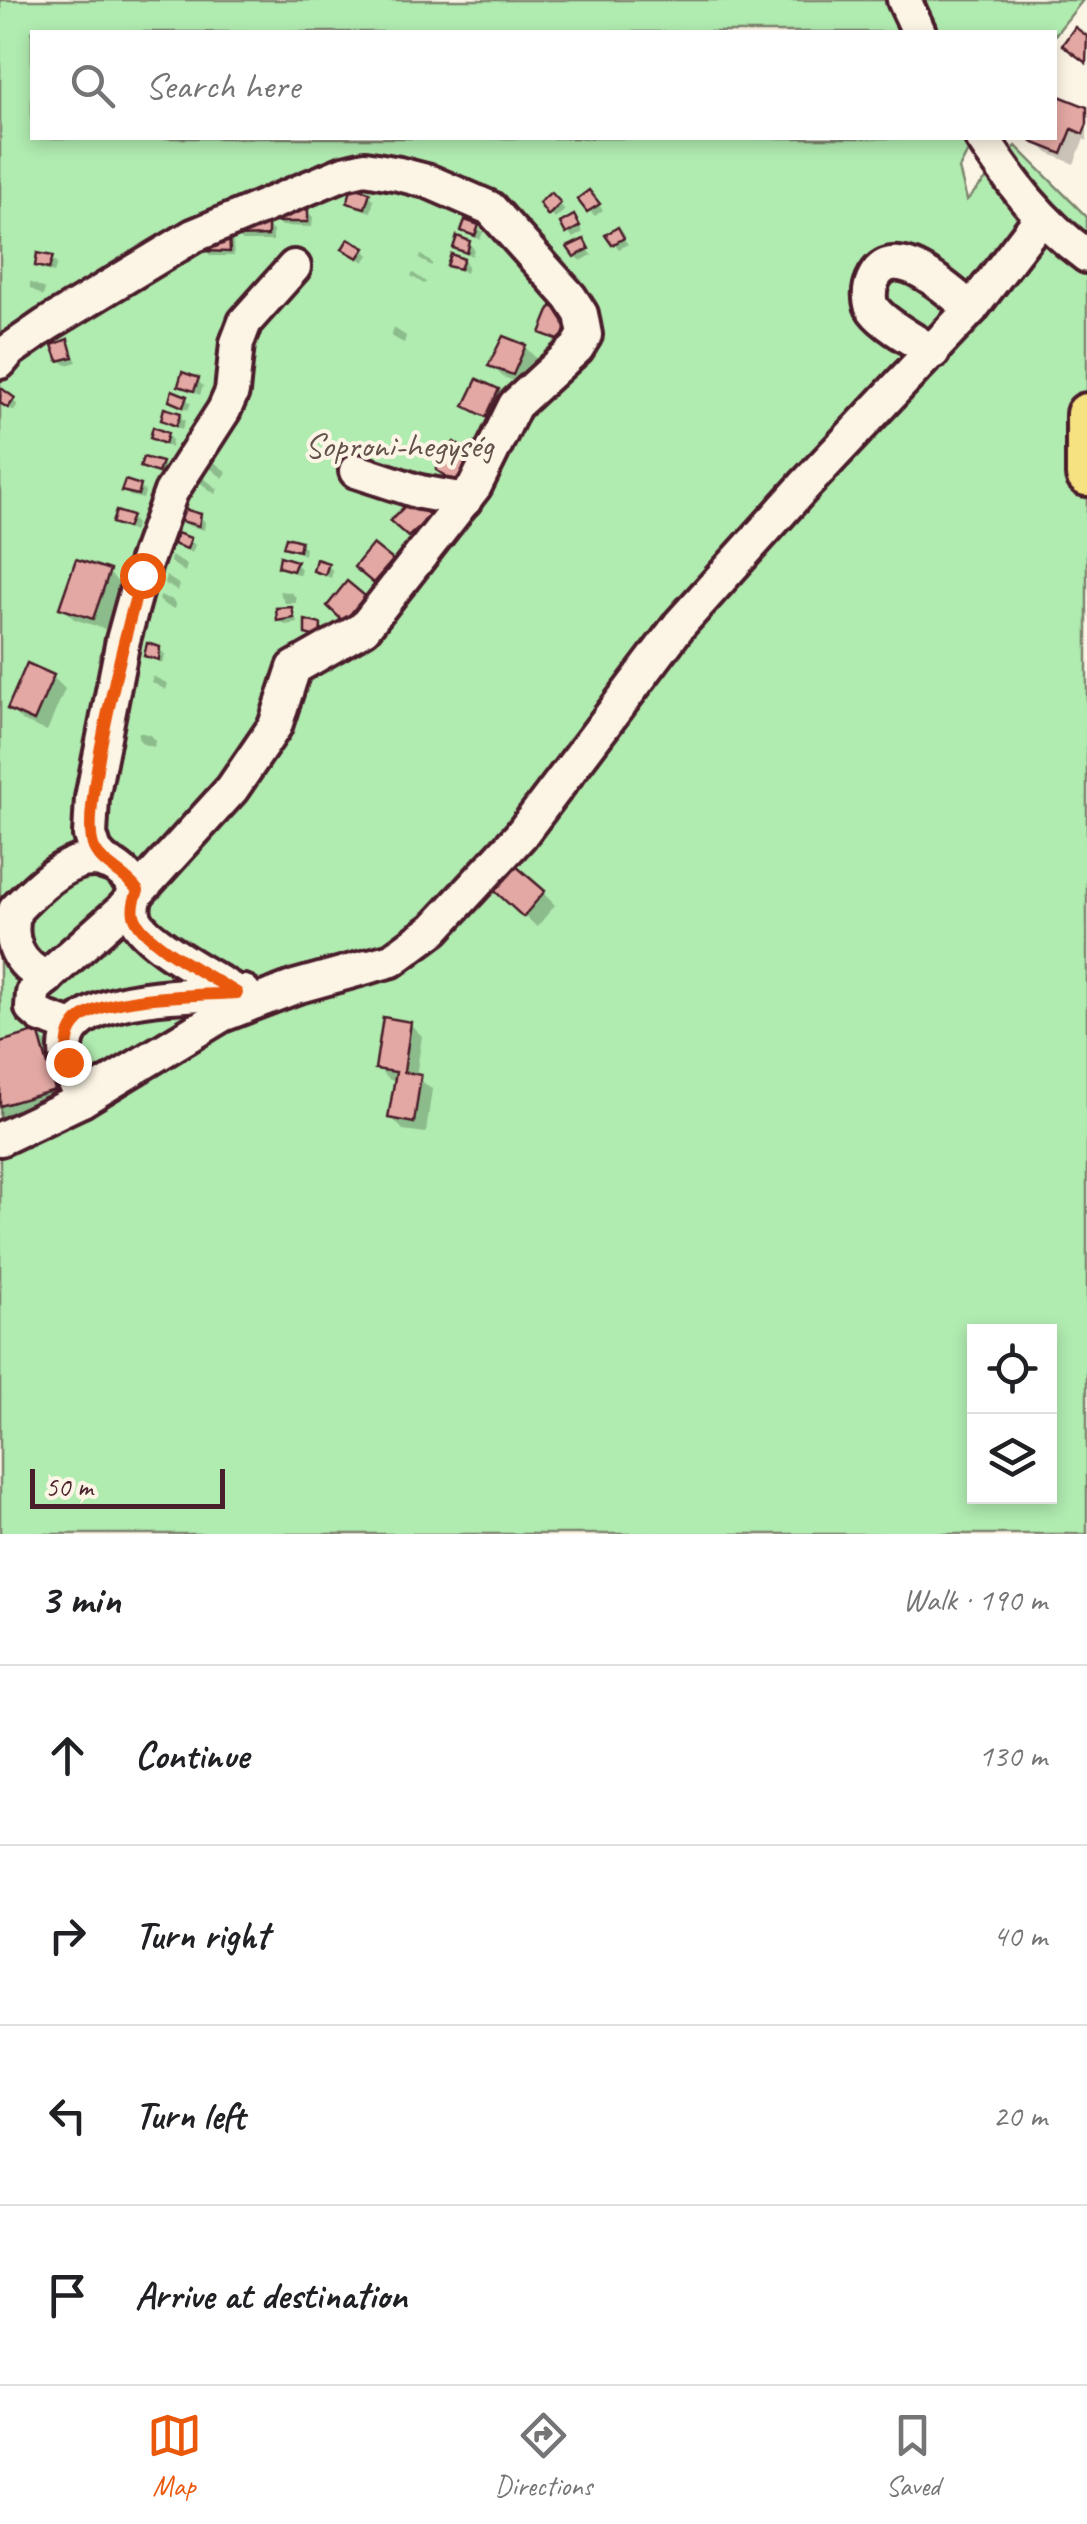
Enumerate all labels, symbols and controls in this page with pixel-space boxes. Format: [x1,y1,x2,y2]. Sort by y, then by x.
search box [30,30,1057,140]
icon: search [65,58,120,113]
text: Search here [145,62,300,109]
park label: Soproni-hegység [305,423,495,468]
route start [120,553,166,599]
route end [46,1040,92,1086]
map controls [967,1324,1057,1504]
button: locate [967,1324,1057,1414]
button: layers [967,1414,1057,1504]
scale bar [30,1464,225,1508]
text: 50 m [45,1469,93,1504]
text: 3 min [40,1573,120,1626]
text: Walk · 190 m [903,1579,1047,1620]
icon: ahead [40,1728,95,1783]
text: Continue [135,1732,249,1779]
text: 130 m [978,1735,1047,1776]
icon: right [40,1908,95,1963]
text: Turn right [135,1912,269,1959]
text: 40 m [993,1915,1047,1956]
icon: left [40,2088,95,2143]
text: Turn left [135,2092,245,2139]
text: 20 m [993,2095,1047,2136]
icon: arrive [40,2268,95,2323]
text: Arrive at destination [135,2272,407,2319]
tab: Map [147,2408,202,2503]
tab: Directions [495,2408,592,2503]
tab: Saved [885,2408,940,2503]

